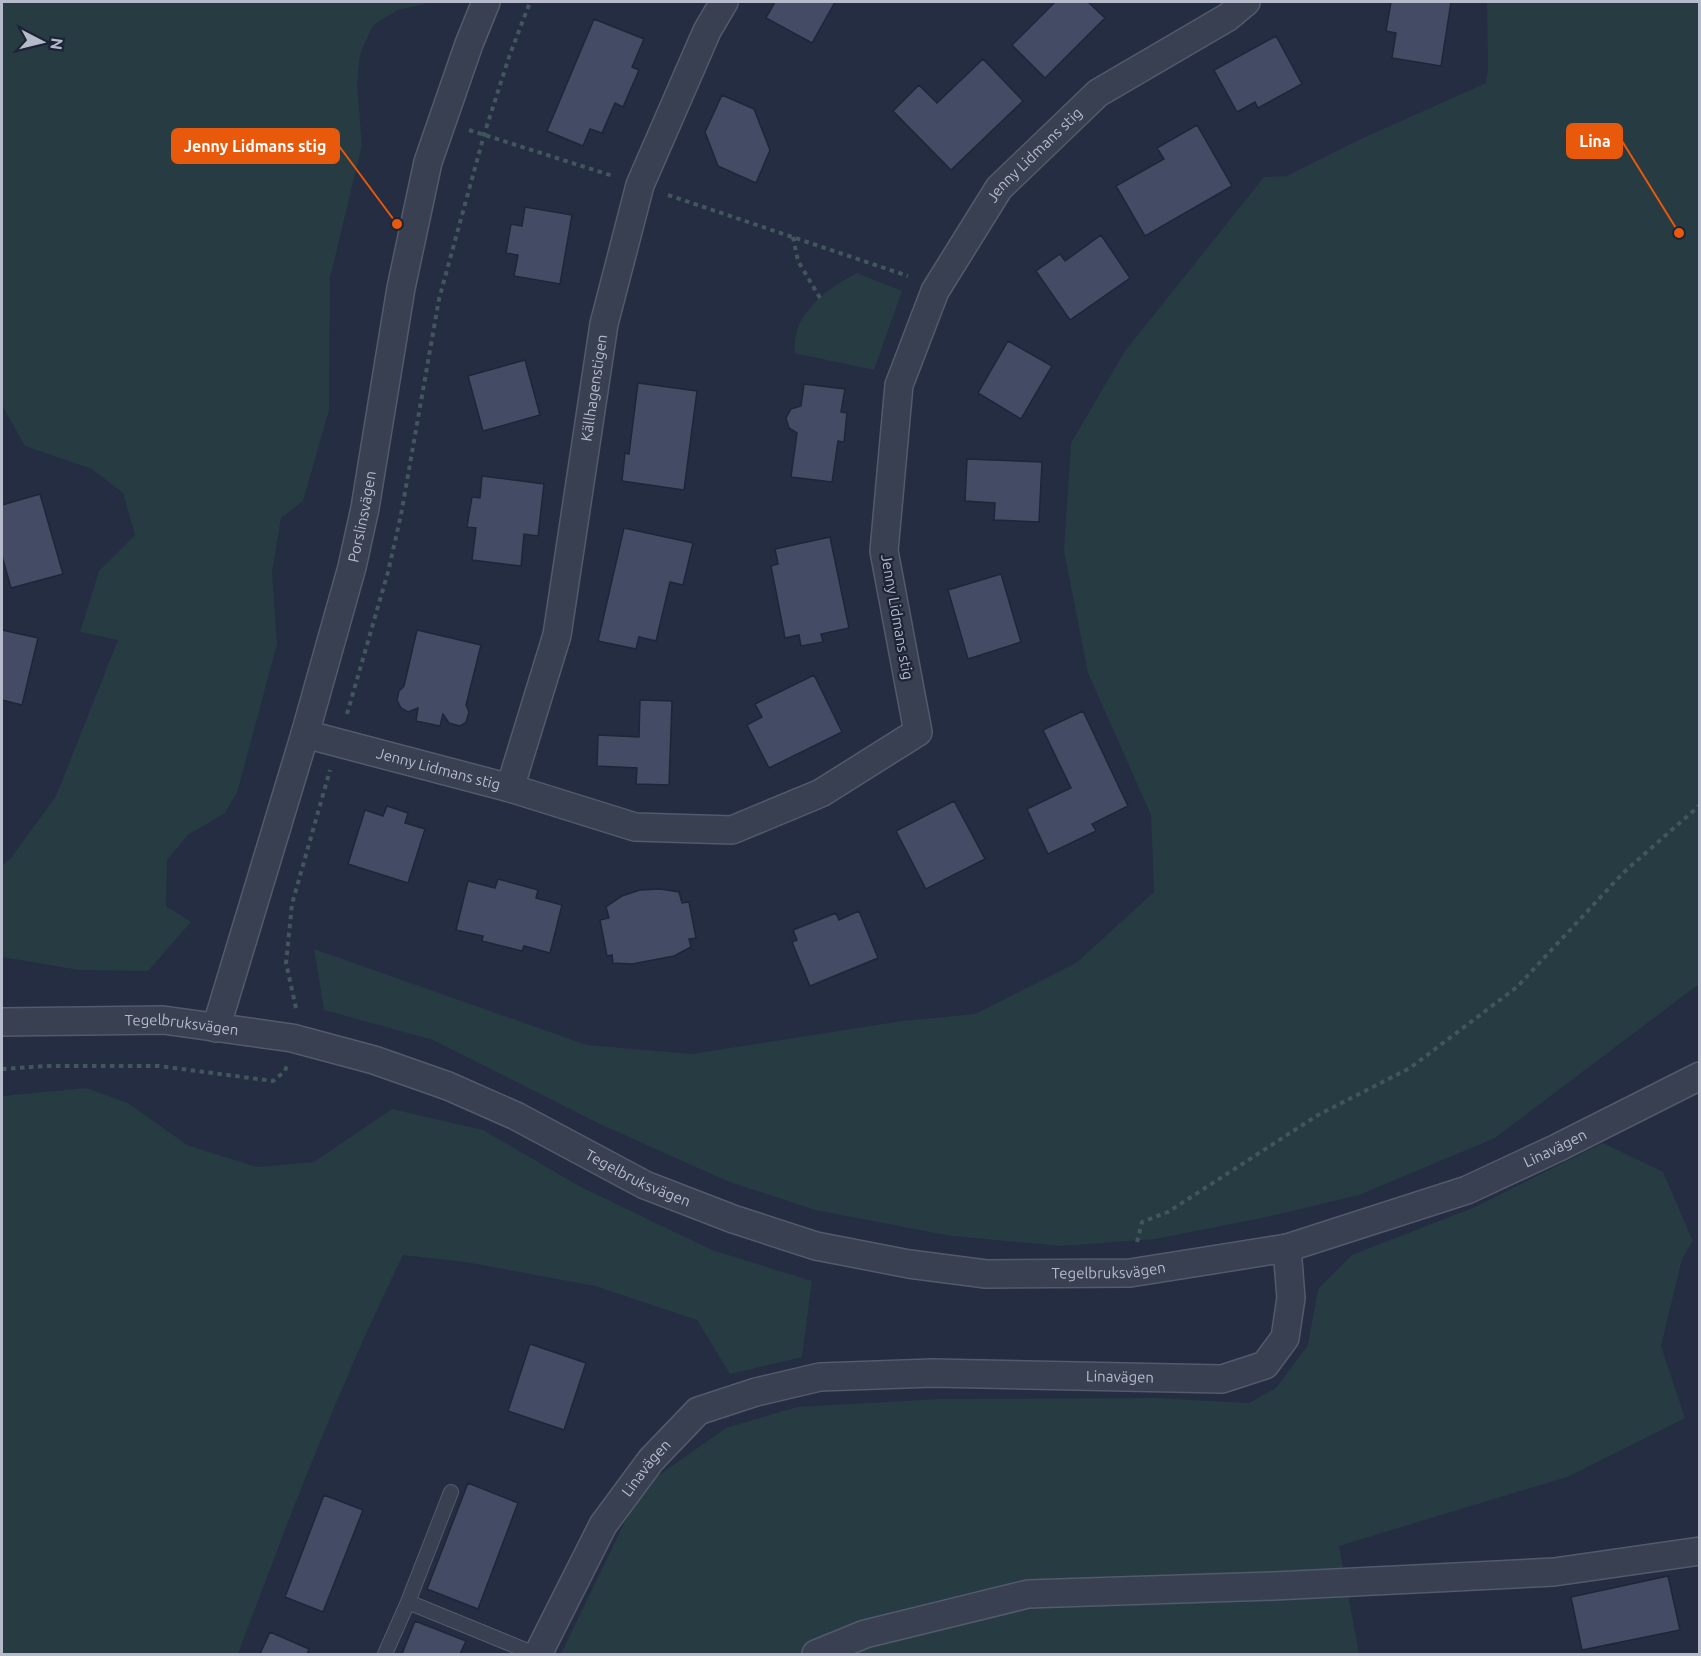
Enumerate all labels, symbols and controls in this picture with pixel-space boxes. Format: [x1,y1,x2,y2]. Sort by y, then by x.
north arrow [12,12,72,72]
text: N [47,37,67,51]
street label: Jenny Lidmans stig [983,104,1085,205]
callout: Lina [1567,124,1622,158]
callout: Jenny Lidmans stig [172,129,339,163]
text: Lina [1579,132,1611,150]
text: Jenny Lidmans stig [184,137,326,155]
street label: Källhagenstigen [577,333,610,442]
street label: Porslinsvägen [344,470,379,564]
street label: Jenny Lidmans stig [878,553,917,681]
street label: Jenny Lidmans stig [375,744,502,793]
street label: Tegelbruksvägen [125,1011,240,1038]
street label: Linavägen [1521,1126,1589,1170]
street label: Tegelbruksvägen [583,1146,693,1210]
street label: Tegelbruksvägen [1052,1258,1167,1282]
street label: Linavägen [1086,1367,1154,1386]
street label: Linavägen [618,1436,674,1500]

